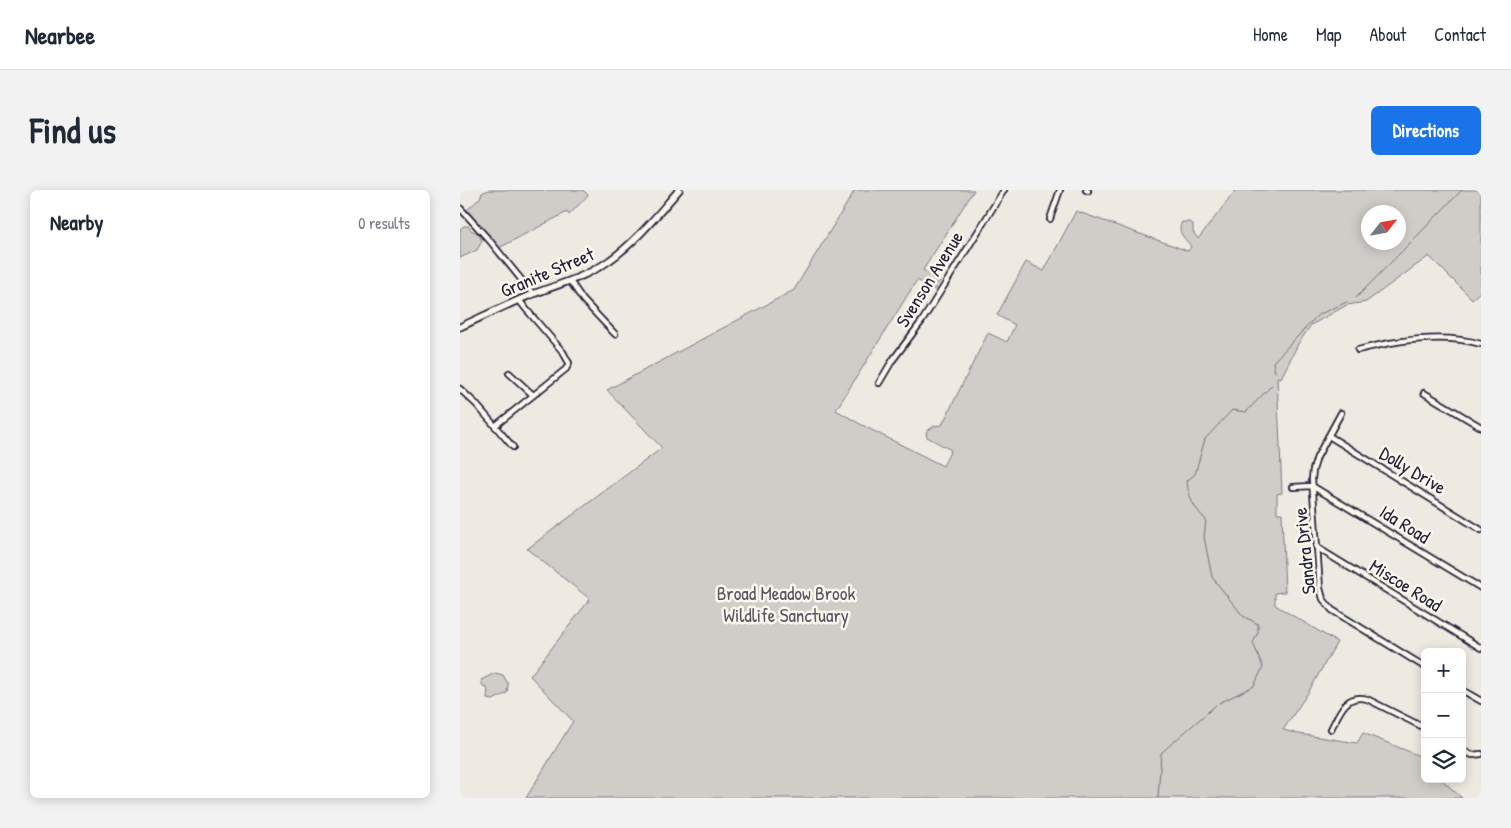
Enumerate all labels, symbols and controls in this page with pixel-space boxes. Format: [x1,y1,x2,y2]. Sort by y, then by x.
text: Nearbee [25,19,95,51]
text: Home [1253,22,1288,47]
text: Map [1316,22,1341,47]
text: About [1369,22,1406,47]
text: Contact [1434,22,1486,47]
button: Directions [1371,106,1481,155]
text: Find us [30,107,116,154]
north arrow [1361,205,1406,250]
text: Nearby [50,208,103,237]
text: 0 results [358,212,410,234]
street label: Svenson Avenue [889,226,969,332]
street label: Granite Street [496,240,598,303]
street label: Dolly Drive [1375,440,1451,500]
street label: Ida Road [1375,498,1436,550]
street label: Sandra Drive [1286,506,1321,596]
street label: Miscoe Road [1365,553,1448,618]
park label: Broad Meadow Brook Wildlife Sanctuary [717,580,855,628]
map controls [1421,648,1466,783]
button: + [1421,648,1466,693]
button: − [1421,693,1466,738]
button: layers [1421,738,1466,783]

